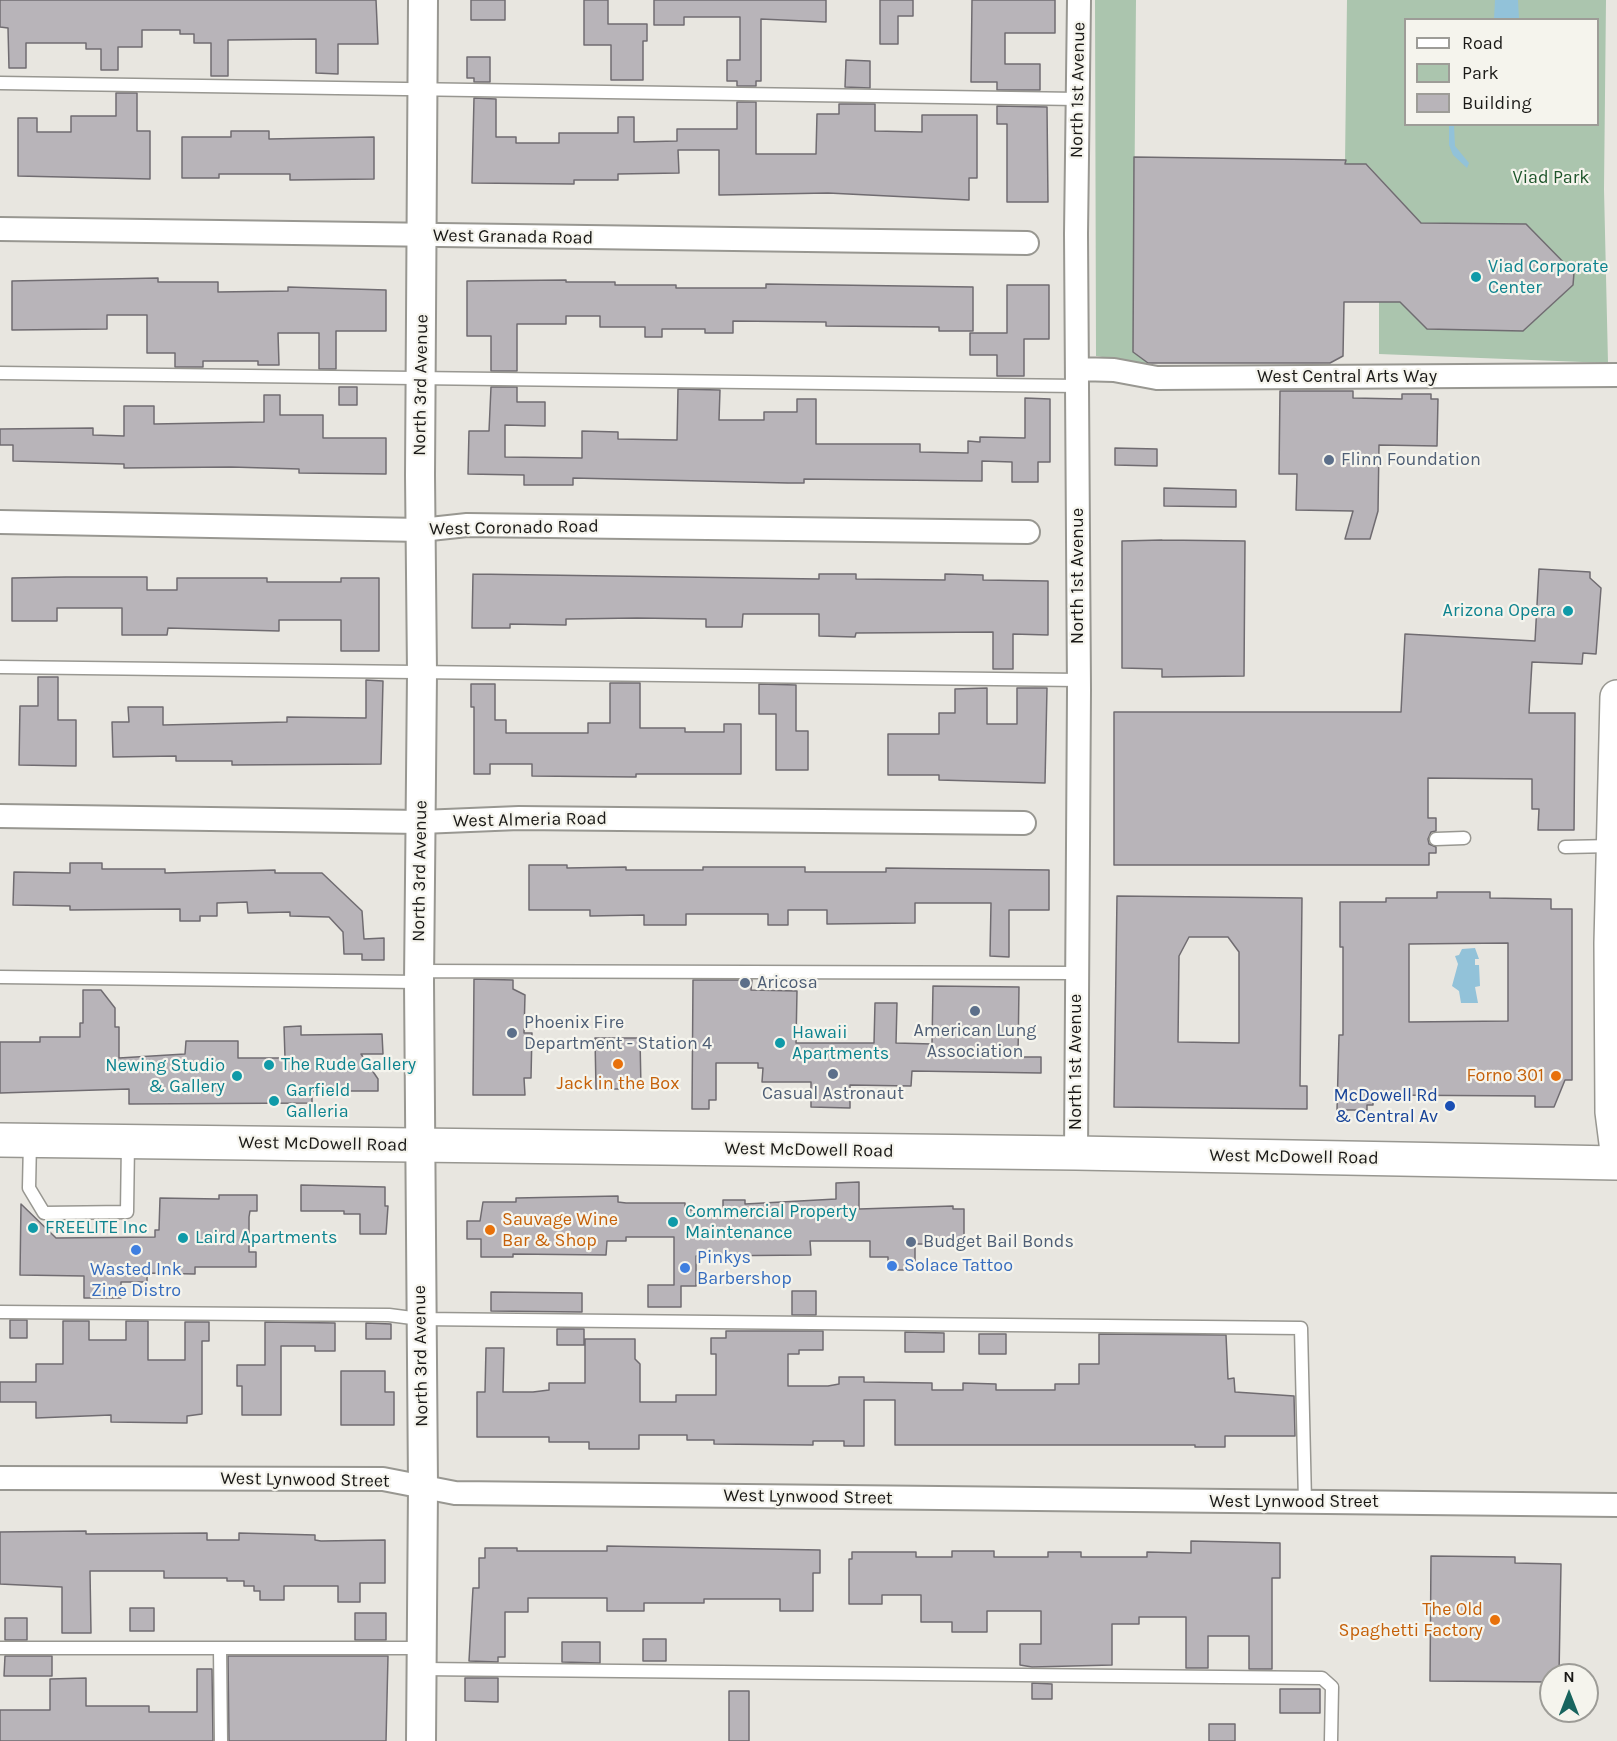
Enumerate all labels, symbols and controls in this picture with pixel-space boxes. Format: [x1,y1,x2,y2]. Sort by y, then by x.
legend [1404,18,1599,126]
street label: North 1st Avenue [1066,22,1090,158]
text: Road [1462,32,1503,54]
text: Park [1462,62,1499,84]
text: Building [1462,92,1532,114]
park label: Viad Park [1513,167,1589,189]
street label: West Granada Road [433,225,593,249]
place label: Viad Corporate Center [1488,256,1609,298]
marker: Viad Corporate Center [1469,270,1483,284]
street label: North 3rd Avenue [409,314,433,456]
street label: West Central Arts Way [1257,366,1437,388]
place label: Flinn Foundation [1341,449,1481,471]
marker: Flinn Foundation [1322,453,1336,467]
street label: North 1st Avenue [1067,508,1089,644]
street label: West Coronado Road [429,516,599,540]
place label: Arizona Opera [1443,600,1556,622]
marker: Arizona Opera [1561,604,1575,618]
street label: North 3rd Avenue [408,800,432,942]
street label: West Almeria Road [453,808,607,832]
place label: Aricosa [757,972,818,994]
marker: Aricosa [738,976,752,990]
street label: North 1st Avenue [1065,994,1087,1130]
marker: American Lung Association [968,1004,982,1018]
place label: Phoenix Fire Department - Station 4 [524,1012,712,1054]
place label: American Lung Association [914,1020,1036,1062]
place label: Hawaii Apartments [792,1022,889,1064]
marker: Phoenix Fire Department - Station 4 [505,1026,519,1040]
marker: Hawaii Apartments [773,1036,787,1050]
place label: The Rude Gallery [281,1054,416,1076]
place label: Newing Studio & Gallery [105,1055,225,1098]
marker: Jack in the Box [611,1057,625,1071]
marker: The Rude Gallery [262,1058,276,1072]
place label: Forno 301 [1466,1065,1544,1087]
marker: Casual Astronaut [826,1067,840,1081]
marker: Newing Studio & Gallery [230,1069,244,1083]
marker: Forno 301 [1549,1069,1563,1083]
place label: Jack in the Box [557,1073,679,1095]
place label: Garfield Galleria [286,1080,350,1122]
place label: Casual Astronaut [762,1083,904,1105]
place label: McDowell Rd & Central Av [1333,1085,1438,1128]
marker: Garfield Galleria [267,1094,281,1108]
marker: McDowell Rd & Central Av [1443,1099,1457,1113]
street label: West McDowell Road [238,1132,408,1156]
street label: West McDowell Road [724,1138,894,1162]
street label: West McDowell Road [1209,1145,1379,1169]
place label: Commercial Property Maintenance [685,1201,857,1244]
place label: Sauvage Wine Bar & Shop [502,1209,618,1252]
marker: Commercial Property Maintenance [666,1215,680,1229]
place label: FREELITE Inc [45,1217,148,1239]
marker: FREELITE Inc [26,1221,40,1235]
marker: Sauvage Wine Bar & Shop [483,1223,497,1237]
place label: Laird Apartments [195,1227,337,1249]
marker: Laird Apartments [176,1231,190,1245]
place label: Budget Bail Bonds [923,1231,1074,1253]
marker: Budget Bail Bonds [904,1235,918,1249]
marker: Wasted Ink Zine Distro [129,1243,143,1257]
place label: Pinkys Barbershop [697,1247,792,1290]
place label: Solace Tattoo [904,1255,1013,1277]
place label: Wasted Ink Zine Distro [90,1259,182,1302]
marker: Solace Tattoo [885,1259,899,1273]
marker: Pinkys Barbershop [678,1261,692,1275]
street label: North 3rd Avenue [409,1285,433,1427]
street label: West Lynwood Street [220,1468,390,1492]
street label: West Lynwood Street [723,1485,893,1509]
street label: West Lynwood Street [1209,1491,1379,1513]
place label: The Old Spaghetti Factory [1339,1599,1483,1642]
marker: The Old Spaghetti Factory [1488,1613,1502,1627]
north arrow [1539,1663,1599,1723]
text: N [1563,1667,1575,1686]

